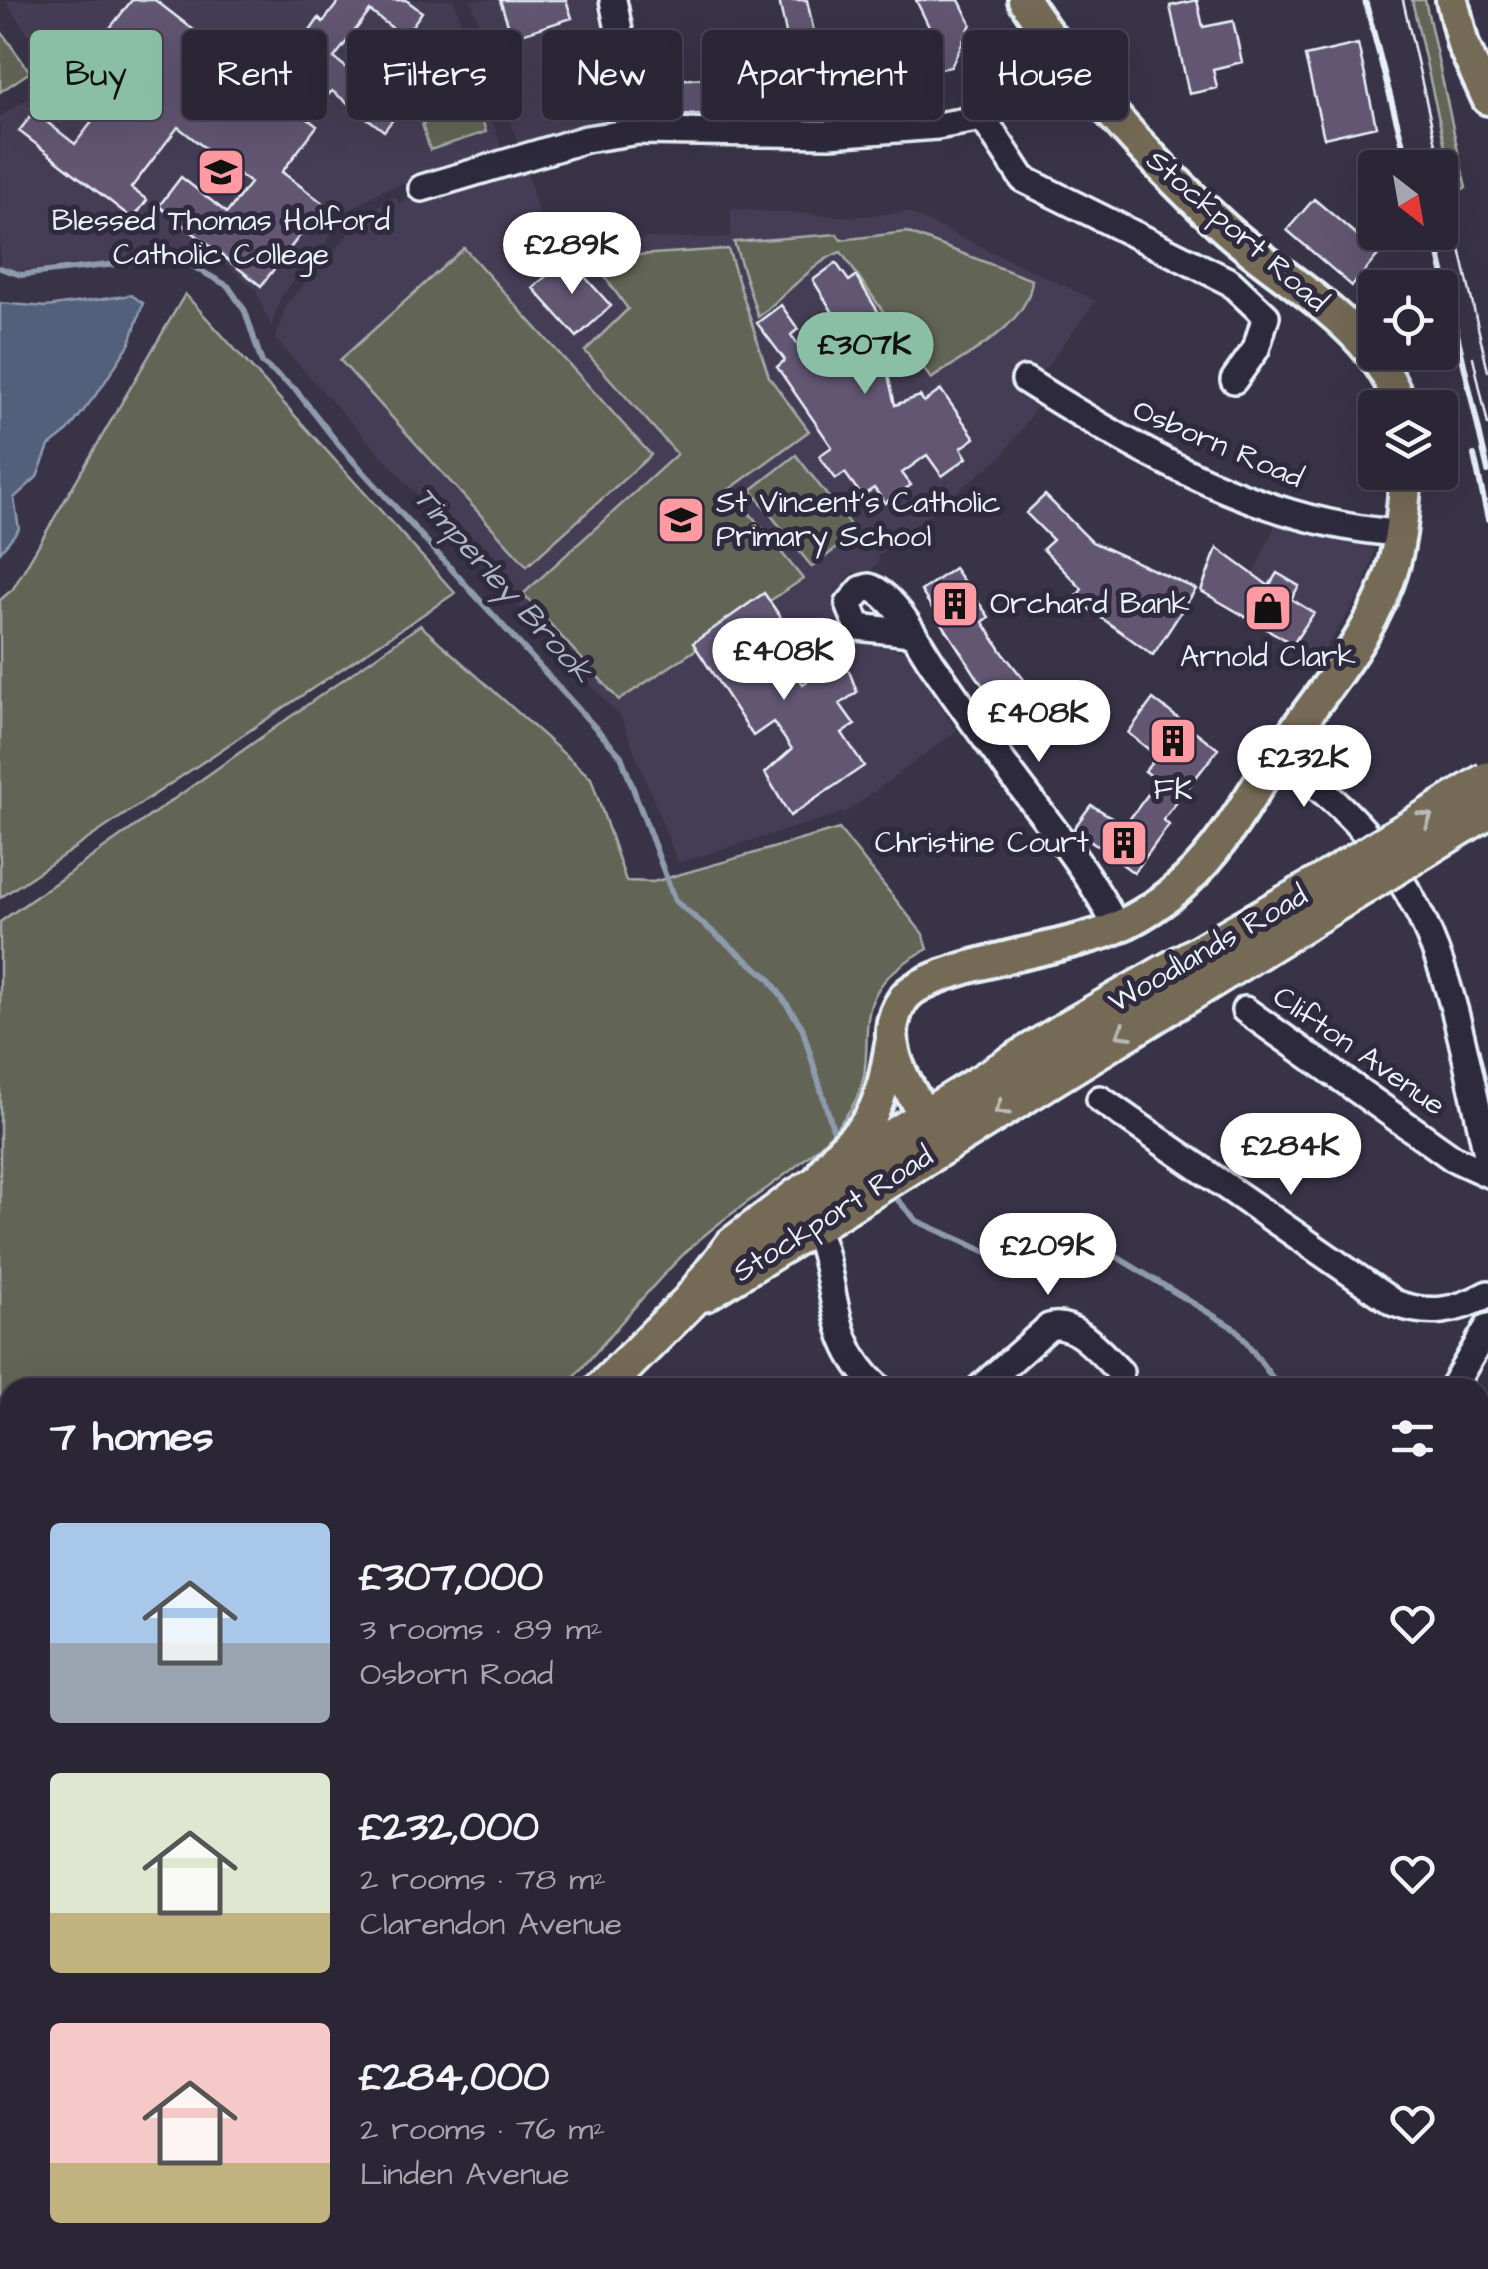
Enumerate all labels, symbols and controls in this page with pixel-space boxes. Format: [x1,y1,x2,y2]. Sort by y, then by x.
chip: Buy [30,30,162,120]
chip: Rent [182,30,327,120]
chip: Filters [347,30,522,120]
chip: New [542,30,682,120]
chip: Apartment [702,30,943,120]
chip: House [963,30,1128,120]
street label: Stockport Road [1137,140,1337,322]
school or university icon: Blessed Thomas Holford Catholic College [195,146,247,198]
north arrow [1358,150,1458,250]
map controls [1358,150,1458,490]
place label: Blessed Thomas Holford Catholic College [52,200,390,277]
pin: £289K [502,212,642,297]
text: £289K [525,222,619,267]
button: locate [1358,270,1458,370]
pin: £307K [795,312,935,397]
text: £307K [819,322,911,367]
street label: Osborn Road [1126,389,1310,499]
button: layers [1358,390,1458,490]
water label: Timperley Brook [401,477,605,695]
place label: St Vincent's Catholic Primary School [716,482,1001,559]
school or university icon: St Vincent's Catholic Primary School [655,494,707,546]
building icon: Orchard Bank [929,578,981,630]
shop icon: Arnold Clark [1242,582,1294,634]
place label: Orchard Bank [990,583,1190,625]
pin: £408K [714,618,854,703]
text: £408K [734,628,834,673]
place label: Arnold Clark [1180,636,1356,678]
pin: £408K [969,680,1109,765]
text: £408K [989,690,1089,735]
building icon: FK [1147,715,1199,767]
pin: £232K [1234,725,1374,810]
text: £232K [1259,735,1349,780]
place label: FK [1154,769,1192,811]
one-way arrow [1415,812,1433,831]
building icon: Christine Court [1098,817,1150,869]
place label: Christine Court [875,822,1089,864]
street label: Woodlands Road [1101,875,1315,1023]
street label: Clifton Avenue [1264,976,1454,1126]
one-way arrow [1116,1021,1134,1040]
one-way arrow [994,1097,1012,1116]
pin: £284K [1221,1113,1361,1198]
text: £284K [1242,1123,1340,1168]
street label: Stockport Road [725,1136,941,1292]
pin: £209K [978,1213,1118,1298]
text: £209K [1001,1223,1095,1268]
text: 7 homes [50,1409,214,1467]
icon: filters [1385,1411,1440,1466]
text: £307,000 [360,1549,543,1607]
icon: home [130,1563,250,1683]
icon: heart [1385,1596,1440,1651]
text: 3 rooms · 89 m² [360,1607,603,1652]
text: Osborn Road [360,1652,553,1697]
text: £232,000 [360,1799,539,1857]
icon: home [130,1813,250,1933]
icon: heart [1385,1846,1440,1901]
text: 2 rooms · 78 m² [360,1857,606,1902]
text: Clarendon Avenue [360,1902,622,1947]
text: £284,000 [360,2049,549,2107]
icon: home [130,2063,250,2183]
icon: heart [1385,2096,1440,2151]
text: 2 rooms · 76 m² [360,2107,605,2152]
text: Linden Avenue [360,2152,570,2197]

